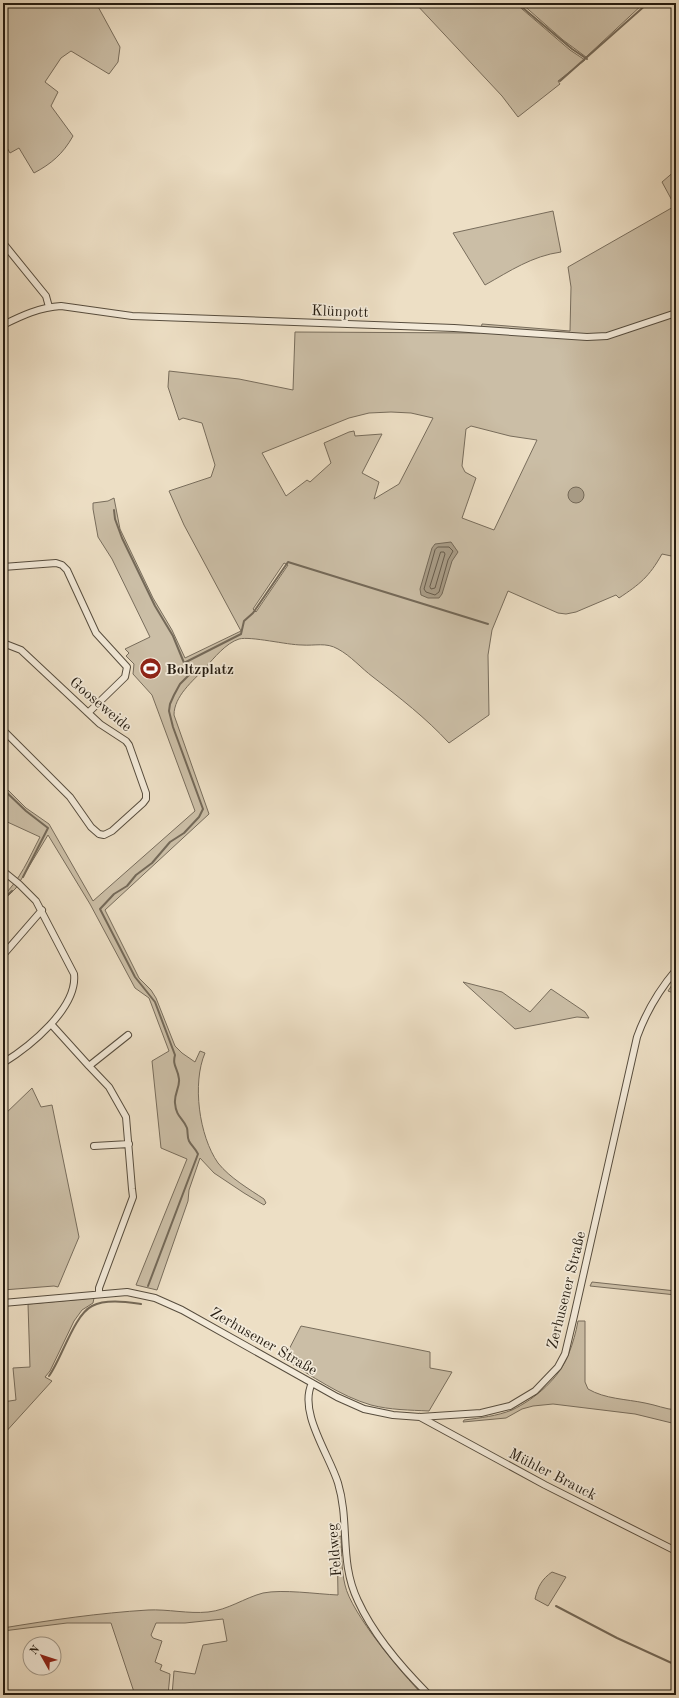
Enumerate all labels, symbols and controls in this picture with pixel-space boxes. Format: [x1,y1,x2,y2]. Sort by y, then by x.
street label: Klünpott [311,304,369,321]
sports icon: Boltzplatz [137,656,163,682]
place label: Boltzplatz [166,663,234,678]
street label: Gooseweide [66,675,134,735]
street label: Zerhusener Straße [546,1230,589,1351]
street label: Zerhusener Straße [207,1306,319,1379]
street label: Mühler Brauck [506,1447,599,1504]
street label: Feldweg [326,1522,345,1577]
north arrow [22,1636,62,1676]
text: N [28,1643,43,1657]

